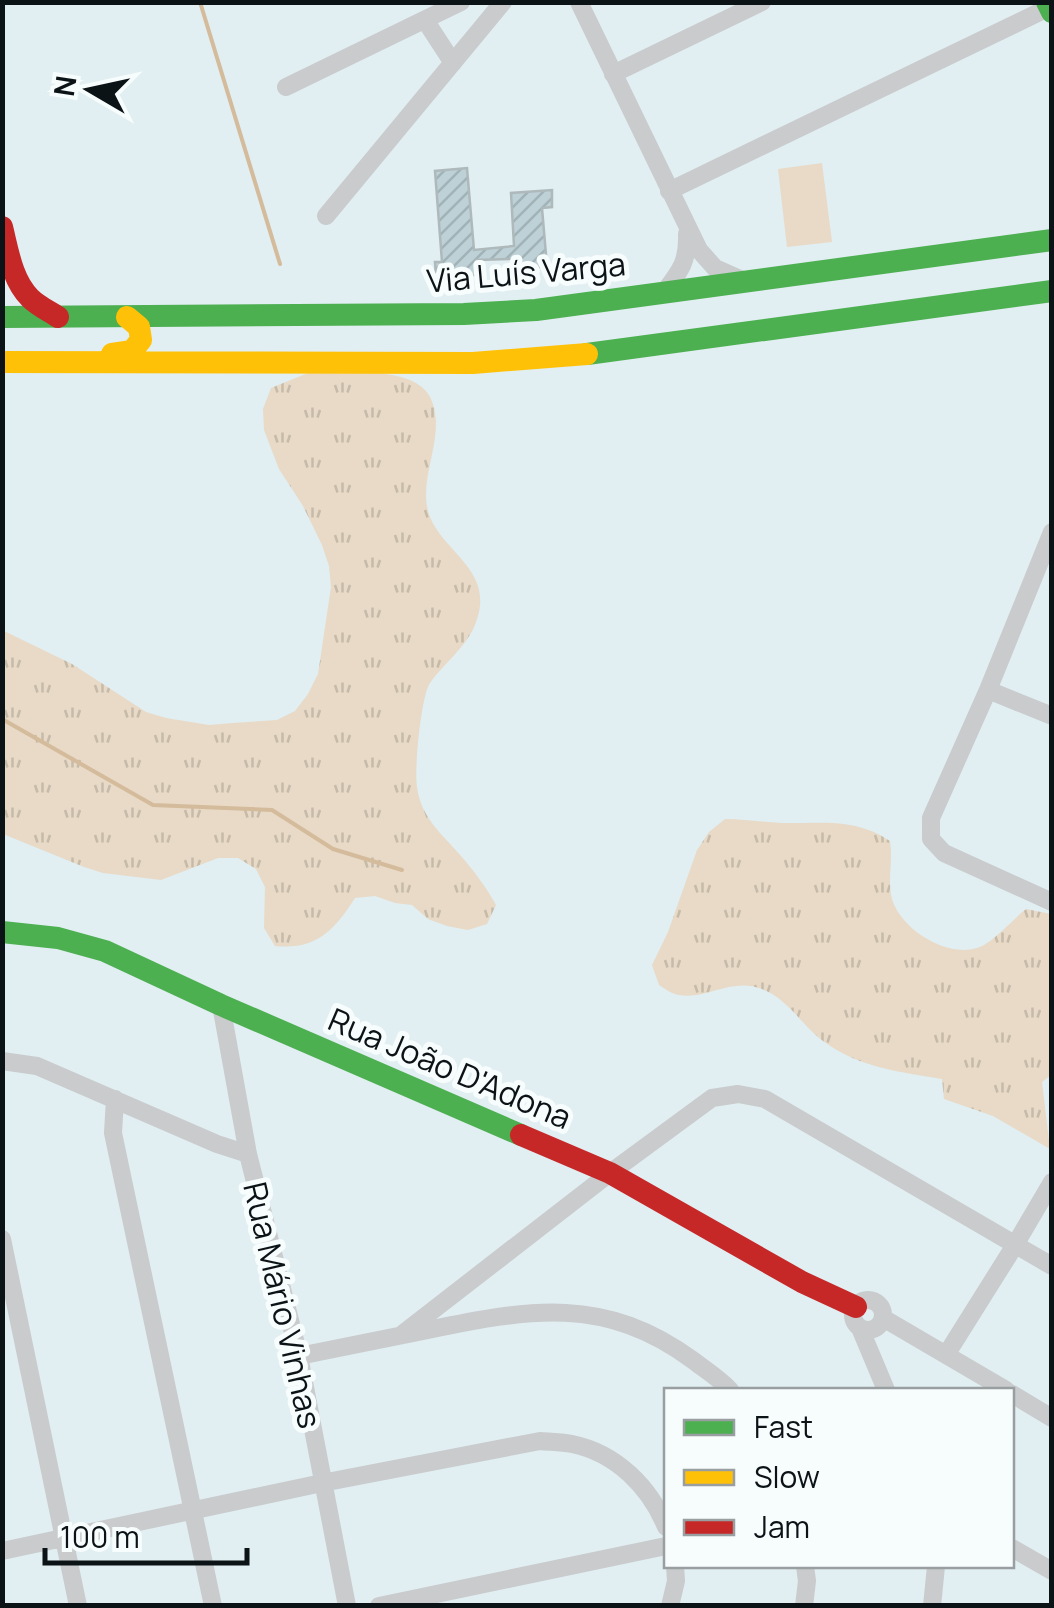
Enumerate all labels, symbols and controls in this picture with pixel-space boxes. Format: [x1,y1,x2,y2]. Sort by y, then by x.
north arrow [40,40,140,140]
text: N [44,73,85,99]
street label: Via Luís Varga [425,241,627,303]
street label: Rua João D'Adona [322,997,578,1139]
street label: Rua Mário Vinhas [233,1178,333,1432]
legend [664,1388,1014,1568]
text: Fast [754,1406,813,1447]
text: Slow [754,1456,820,1497]
scale bar [45,1503,248,1565]
text: Jam [754,1506,810,1547]
text: 100 m [60,1516,140,1557]

